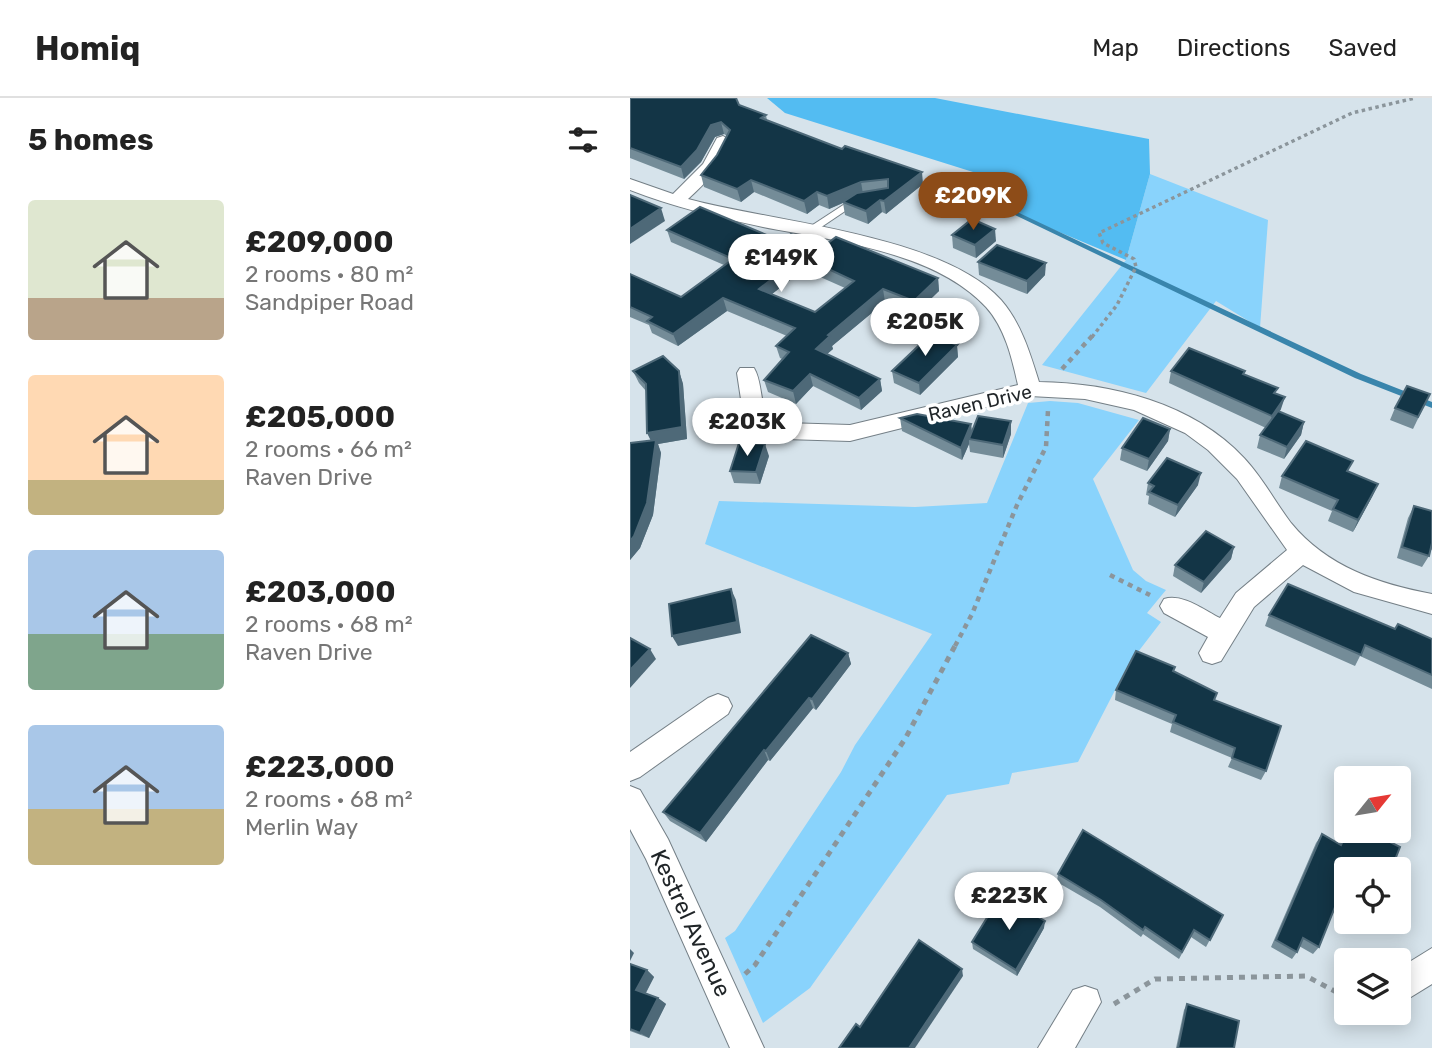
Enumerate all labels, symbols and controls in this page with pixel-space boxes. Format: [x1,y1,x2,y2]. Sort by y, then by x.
text: Homiq [35,29,140,68]
text: Map [1092,34,1139,62]
text: Directions [1177,34,1290,62]
text: Saved [1328,34,1397,62]
icon: filters [564,121,602,159]
text: 5 homes [28,122,154,158]
pin: £209K [924,172,1022,232]
text: £209K [934,181,1012,209]
text: £209,000 [245,224,394,260]
icon: home [84,228,168,312]
pin: £149K [732,234,830,294]
text: £149K [744,243,818,271]
text: 2 rooms · 80 m² [245,260,413,288]
text: Sandpiper Road [245,288,414,316]
pin: £205K [876,299,974,358]
text: £205K [886,307,964,335]
street label: Raven Drive [926,380,1034,426]
pin: £203K [698,398,796,458]
text: £205,000 [245,399,395,435]
icon: home [84,403,168,487]
text: £203K [708,407,786,435]
text: 2 rooms · 66 m² [245,435,412,463]
text: Raven Drive [245,463,373,491]
text: £203,000 [245,574,396,610]
icon: home [84,578,168,662]
text: 2 rooms · 68 m² [245,610,413,638]
text: Raven Drive [245,638,373,666]
text: £223,000 [245,749,395,785]
icon: home [84,753,168,837]
north arrow [1334,766,1410,844]
map controls [1334,766,1411,1025]
text: 2 rooms · 68 m² [245,785,413,813]
text: Merlin Way [245,813,358,841]
street label: Kestrel Avenue [645,845,737,1001]
button: locate [1334,857,1411,934]
pin: £223K [960,872,1058,932]
text: £223K [971,881,1047,909]
button: layers [1334,948,1411,1025]

